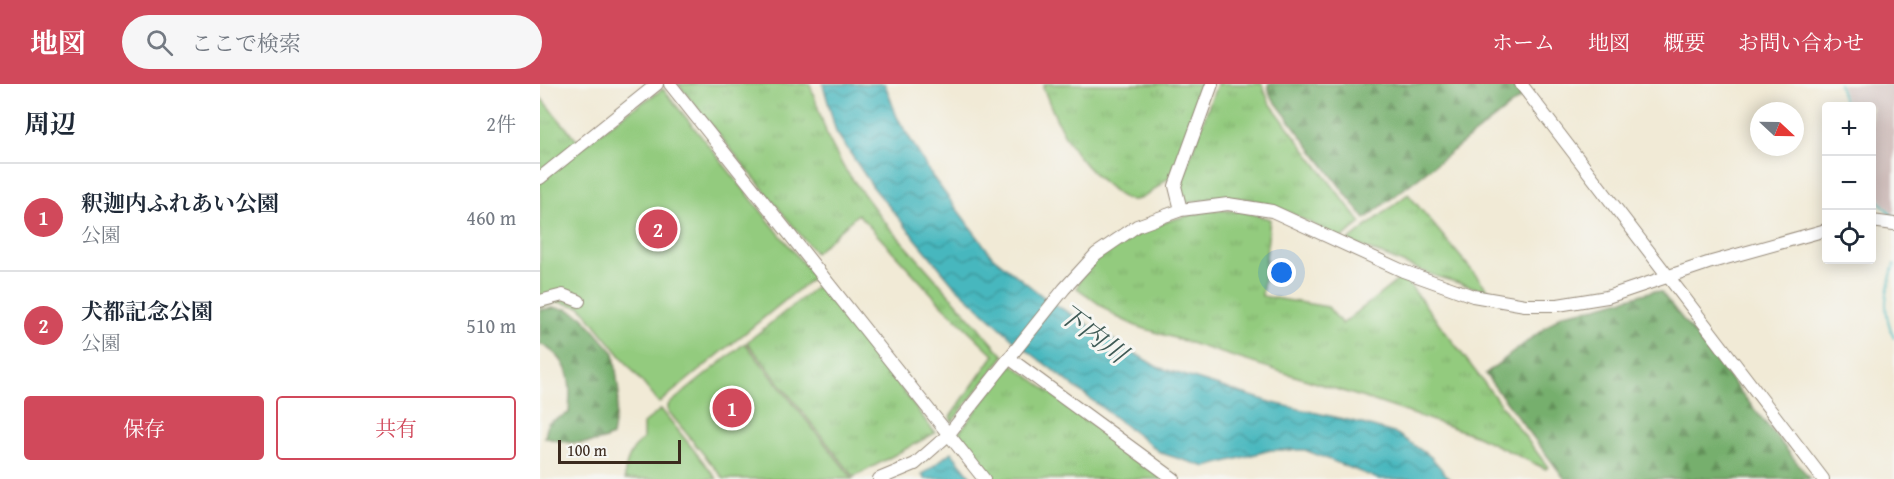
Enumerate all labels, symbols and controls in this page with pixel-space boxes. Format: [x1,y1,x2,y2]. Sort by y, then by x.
search box [122,15,542,69]
text: 地図 [30,22,86,63]
icon: search [143,26,176,59]
text: ここで検索 [191,27,301,59]
text: ホーム [1492,27,1555,58]
text: 地図 [1588,27,1630,58]
text: 概要 [1663,27,1705,58]
text: お問い合わせ [1738,27,1864,58]
north arrow [1750,102,1804,156]
map controls [1822,102,1876,264]
button: + [1822,102,1876,156]
text: 周辺 [24,104,76,143]
text: 2件 [486,109,516,138]
button: − [1822,156,1876,210]
text: 釈迦内ふれあい公園 [81,187,279,219]
text: 1 [38,203,49,232]
text: 460 m [466,203,516,232]
pin: 2 [638,206,678,252]
button: locate [1822,210,1876,264]
text: 公園 [81,220,121,249]
your location [1267,258,1296,287]
water label: 下内川 [1050,294,1138,374]
text: 犬都記念公園 [81,295,213,327]
text: 2 [38,311,49,340]
text: 510 m [466,311,516,340]
text: 公園 [81,328,121,357]
pin: 1 [712,386,752,430]
button: 保存 [24,396,264,460]
button: 共有 [276,396,516,460]
scale bar [558,437,681,464]
text: 100 m [567,438,607,462]

